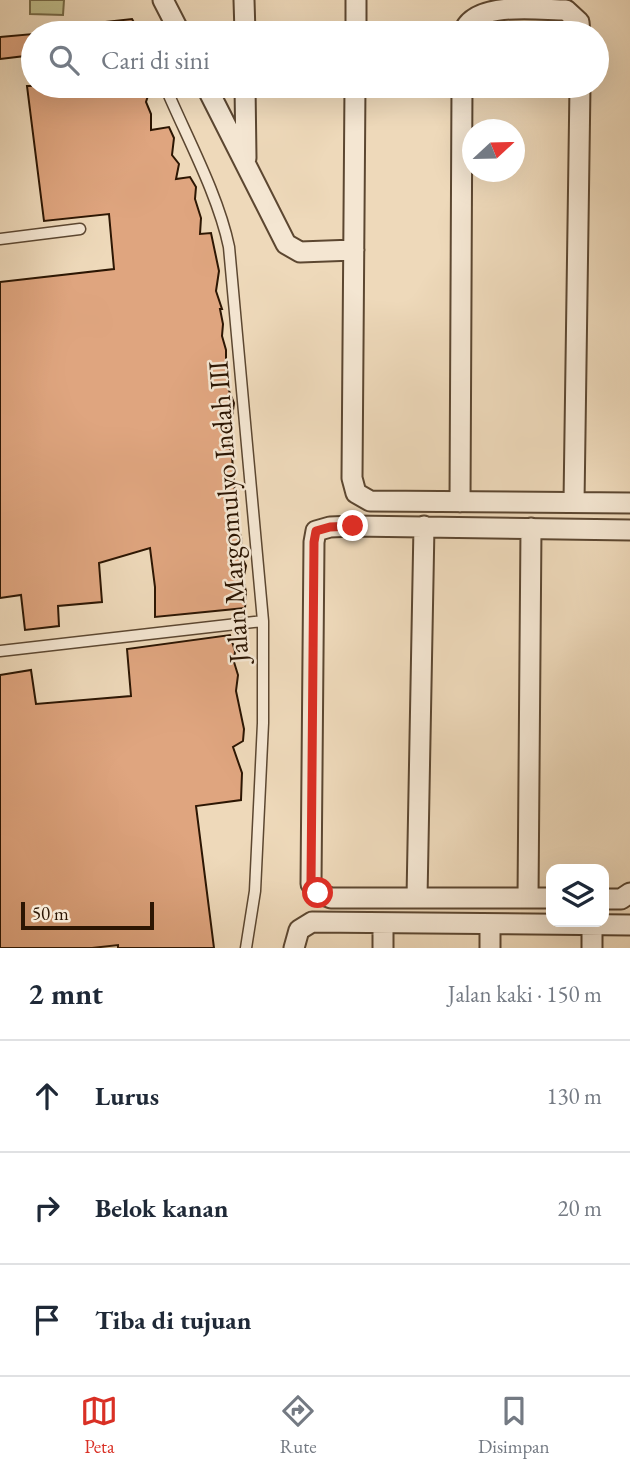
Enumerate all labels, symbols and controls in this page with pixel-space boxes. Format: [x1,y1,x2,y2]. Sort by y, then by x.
search box [21,21,609,98]
icon: search [45,41,83,79]
text: Cari di sini [101,43,210,77]
north arrow [462,119,525,182]
street label: Jalan Margomulyo Indah III [199,359,257,666]
route end [337,510,368,541]
map controls [546,864,609,927]
button: layers [546,864,609,927]
route start [302,877,333,908]
scale bar [21,899,154,931]
text: 50 m [32,901,69,926]
text: 2 mnt [28,974,103,1013]
text: Jalan kaki · 150 m [448,979,602,1009]
icon: ahead [28,1077,66,1115]
text: Lurus [95,1079,159,1113]
text: 130 m [546,1081,602,1111]
icon: right [28,1189,66,1227]
text: Belok kanan [95,1191,229,1225]
text: 20 m [557,1193,602,1223]
icon: arrive [28,1301,66,1339]
text: Tiba di tujuan [95,1303,251,1337]
tab: Peta [80,1392,118,1459]
tab: Rute [279,1392,317,1459]
tab: Disimpan [478,1392,550,1459]

